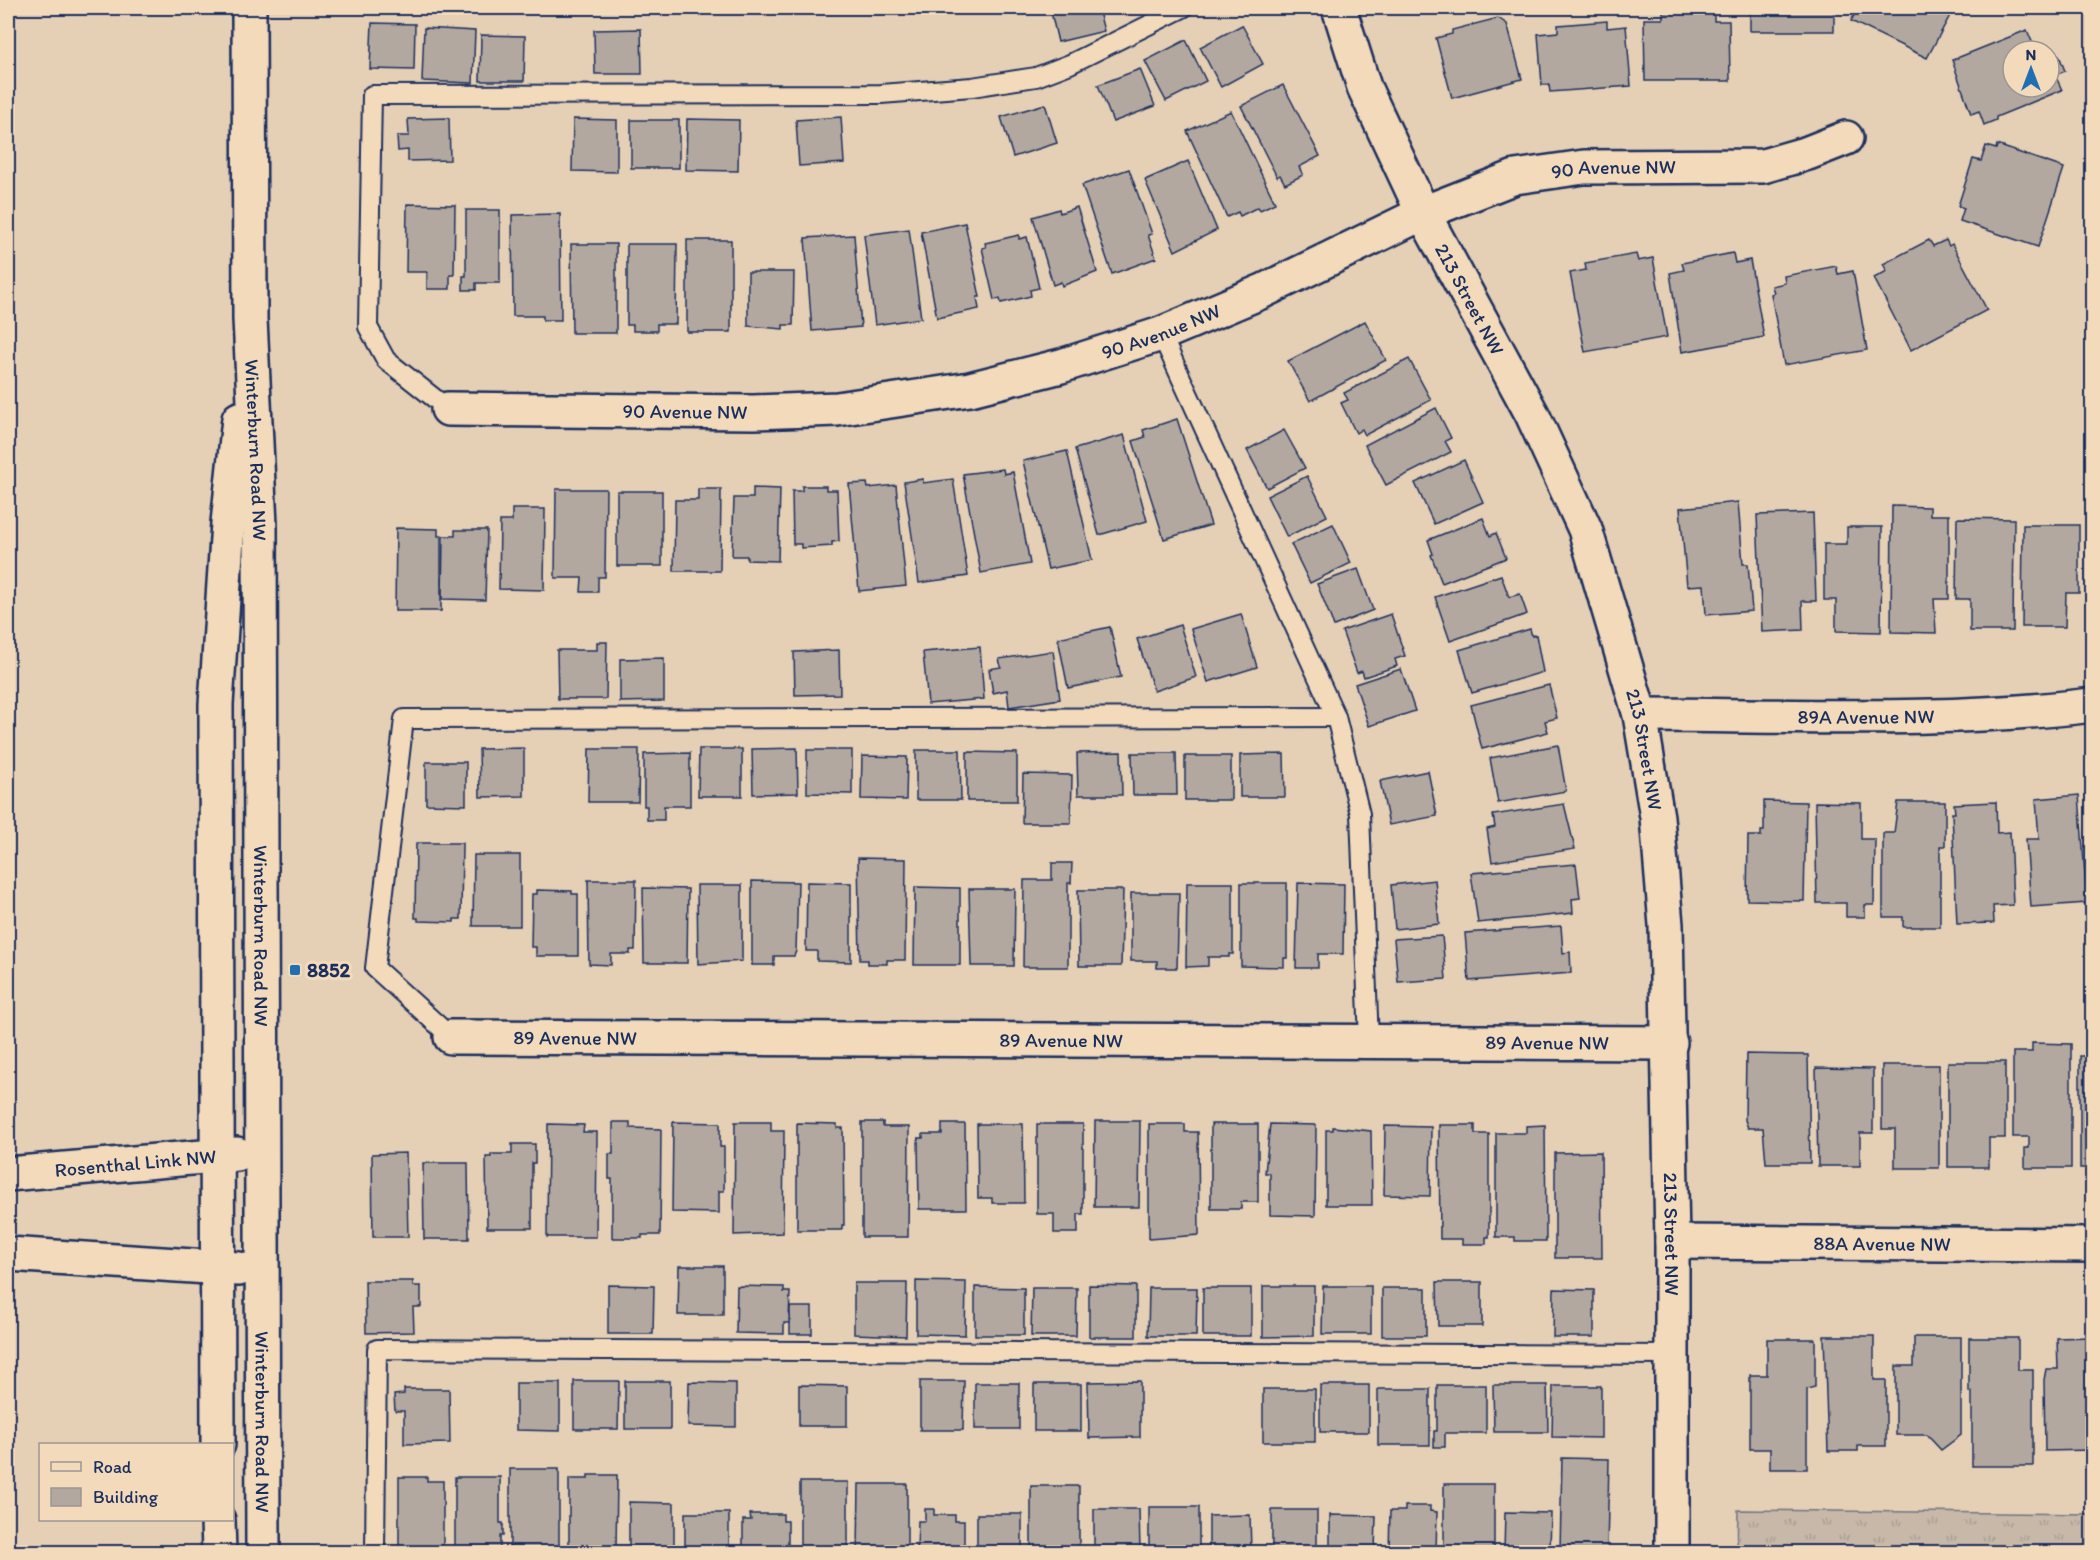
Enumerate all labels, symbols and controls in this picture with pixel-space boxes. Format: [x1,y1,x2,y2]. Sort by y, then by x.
north arrow [2001,39,2061,99]
text: N [2026,45,2036,64]
street label: 90 Avenue NW [1550,154,1676,184]
street label: 213 Street NW [1430,239,1510,359]
street label: 90 Avenue NW [1098,298,1224,364]
street label: Winterburn Road NW [240,359,272,541]
street label: 90 Avenue NW [622,399,748,424]
street label: 213 Street NW [1621,686,1668,812]
street label: 89A Avenue NW [1797,704,1935,729]
street label: Winterburn Road NW [249,845,273,1027]
place label: 8852 [307,958,350,982]
marker: 8852 [288,963,302,977]
street label: 89 Avenue NW [513,1025,637,1050]
street label: 89 Avenue NW [999,1028,1123,1052]
street label: 89 Avenue NW [1485,1030,1609,1055]
street label: Rosenthal Link NW [54,1144,217,1182]
street label: 213 Street NW [1659,1172,1684,1296]
street label: 88A Avenue NW [1813,1231,1951,1256]
street label: Winterburn Road NW [250,1331,275,1513]
legend [39,1443,234,1521]
text: Road [93,1456,132,1478]
text: Building [93,1486,159,1508]

